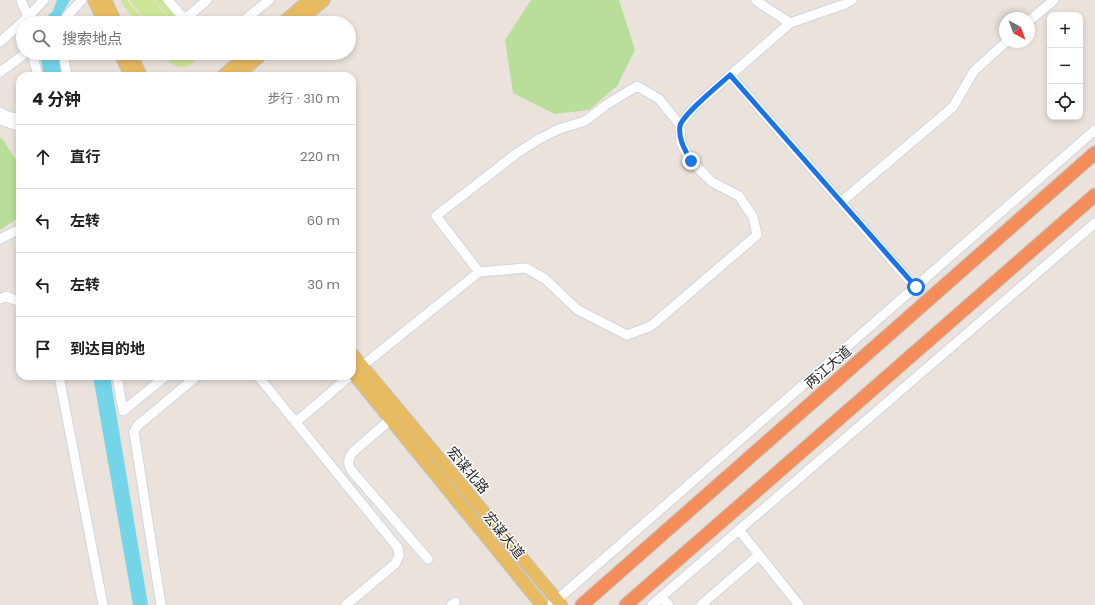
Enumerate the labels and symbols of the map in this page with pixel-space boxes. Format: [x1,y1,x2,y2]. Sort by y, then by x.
north arrow [999,12,1035,48]
route end [682,152,700,170]
route start [907,278,925,296]
street label: 两江大道 [800,341,856,393]
street label: 宏谋北路 [442,442,494,498]
street label: 宏谋大道 [479,507,529,563]

